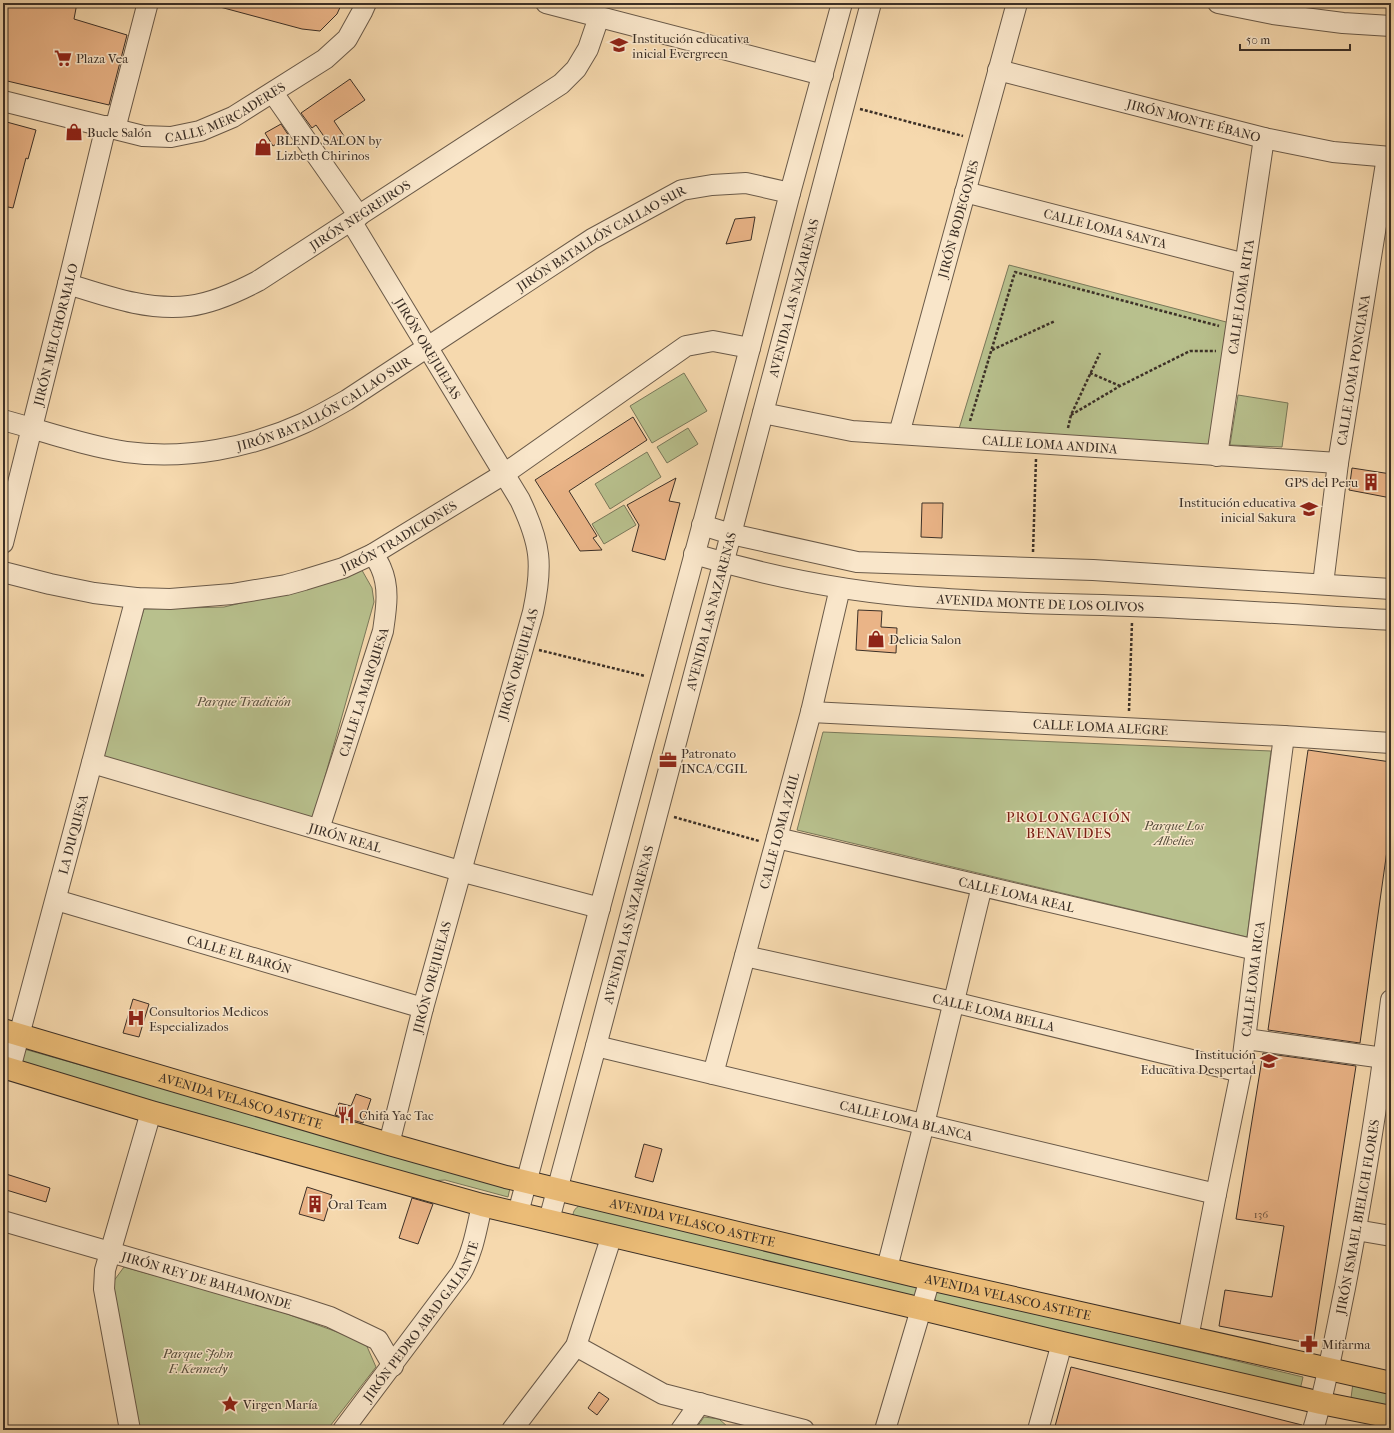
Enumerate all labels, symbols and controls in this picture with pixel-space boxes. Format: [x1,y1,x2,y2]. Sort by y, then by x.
scale bar [1240,26,1350,52]
place label: Institución educativa inicial Evergreen [632,31,750,61]
text: 50 m [1246,33,1270,47]
school or university icon: Institución educativa inicial Evergreen [609,35,629,55]
supermarket icon: Plaza Vea [53,48,73,68]
place label: Plaza Vea [76,51,129,66]
street label: CALLE MERCADERES [165,79,288,145]
street label: JIRÓN MONTE ÉBANO [1124,95,1262,144]
shop icon: Bucle Salón [64,122,84,142]
place label: Bucle Salón [87,125,152,140]
place label: BLEND SALON by Lizbeth Chirinos [276,133,383,163]
shop icon: BLEND SALON by Lizbeth Chirinos [253,137,273,157]
street label: JIRÓN BODEGONES [934,158,981,281]
street label: JIRÓN NEGREIROS [306,176,413,254]
street label: JIRÓN BATALLÓN CALLAO SUR [513,182,689,295]
street label: CALLE LOMA SANTA [1042,205,1169,251]
street label: AVENIDA LAS NAZARENAS [765,217,821,380]
street label: CALLE LOMA RITA [1225,238,1257,355]
street label: JIRÓN MELCHORMALO [30,262,80,408]
street label: CALLE LOMA PONCIANA [1333,293,1372,447]
street label: JIRÓN OREJUELAS [391,294,465,402]
street label: JIRÓN BATALLÓN CALLAO SUR [234,352,414,453]
street label: CALLE LOMA ANDINA [981,432,1119,456]
building icon: GPS del Peru [1361,472,1381,492]
place label: GPS del Peru [1285,475,1359,490]
place label: Institución educativa inicial Sakura [1179,495,1297,525]
street label: JIRÓN TRADICIONES [337,497,459,576]
school or university icon: Institución educativa inicial Sakura [1299,499,1319,519]
street label: AVENIDA LAS NAZARENAS [682,530,739,693]
street label: AVENIDA MONTE DE LOS OLIVOS [935,591,1145,614]
street label: JIRÓN OREJUELAS [495,606,541,723]
street label: CALLE LA MARQUESA [335,625,391,759]
shop icon: Delicia Salon [866,629,886,649]
place label: Delicia Salon [889,632,962,647]
park label: Parque Tradición [196,694,291,709]
street label: CALLE LOMA ALEGRE [1033,716,1169,738]
place label: Patronato INCA/CGIL [681,746,747,776]
office icon: Patronato INCA/CGIL [658,750,678,770]
street label: CALLE LOMA AZUL [756,771,802,891]
street label: LA DUQUESA [55,792,91,876]
district label: PROLONGACIÓN BENAVIDES [1006,808,1132,842]
park label: Parque Los Alhelies [1143,818,1205,848]
street label: JIRÓN REAL [306,819,384,855]
street label: AVENIDA LAS NAZARENAS [600,843,656,1006]
street label: CALLE LOMA REAL [957,873,1076,915]
street label: JIRÓN OREJUELAS [410,919,454,1036]
street label: CALLE LOMA RICA [1238,920,1267,1038]
street label: CALLE EL BARÓN [185,931,293,976]
street label: CALLE LOMA BELLA [931,990,1057,1034]
place label: Consultorios Medicos Especializados [149,1004,268,1034]
hospital icon: Consultorios Medicos Especializados [126,1008,146,1028]
place label: Institución Educativa Despertad [1141,1047,1257,1077]
school or university icon: Institución Educativa Despertad [1259,1051,1279,1071]
street label: AVENIDA VELASCO ASTETE [156,1069,325,1132]
street label: CALLE LOMA BLANCA [838,1097,975,1143]
restaurant icon: Chifa Yac Tac [336,1105,356,1125]
place label: Chifa Yac Tac [359,1108,434,1123]
street label: JIRÓN ISMAEL BIELICH FLORES [1332,1118,1382,1316]
building icon: Oral Team [305,1194,325,1214]
street label: AVENIDA VELASCO ASTETE [607,1195,777,1249]
place label: Oral Team [328,1197,387,1212]
house number: 136 [1254,1208,1268,1221]
street label: JIRÓN PEDRO ABAD GALIANTE [359,1239,481,1405]
street label: JIRÓN REY DE BAHAMONDE [119,1248,294,1312]
street label: AVENIDA VELASCO ASTETE [922,1270,1092,1323]
pharmacy icon: Mifarma [1299,1334,1319,1354]
place label: Mifarma [1322,1337,1371,1352]
park label: Parque John F. Kennedy [162,1346,233,1376]
place icon: Virgen María [220,1394,240,1414]
place label: Virgen María [242,1397,319,1412]

